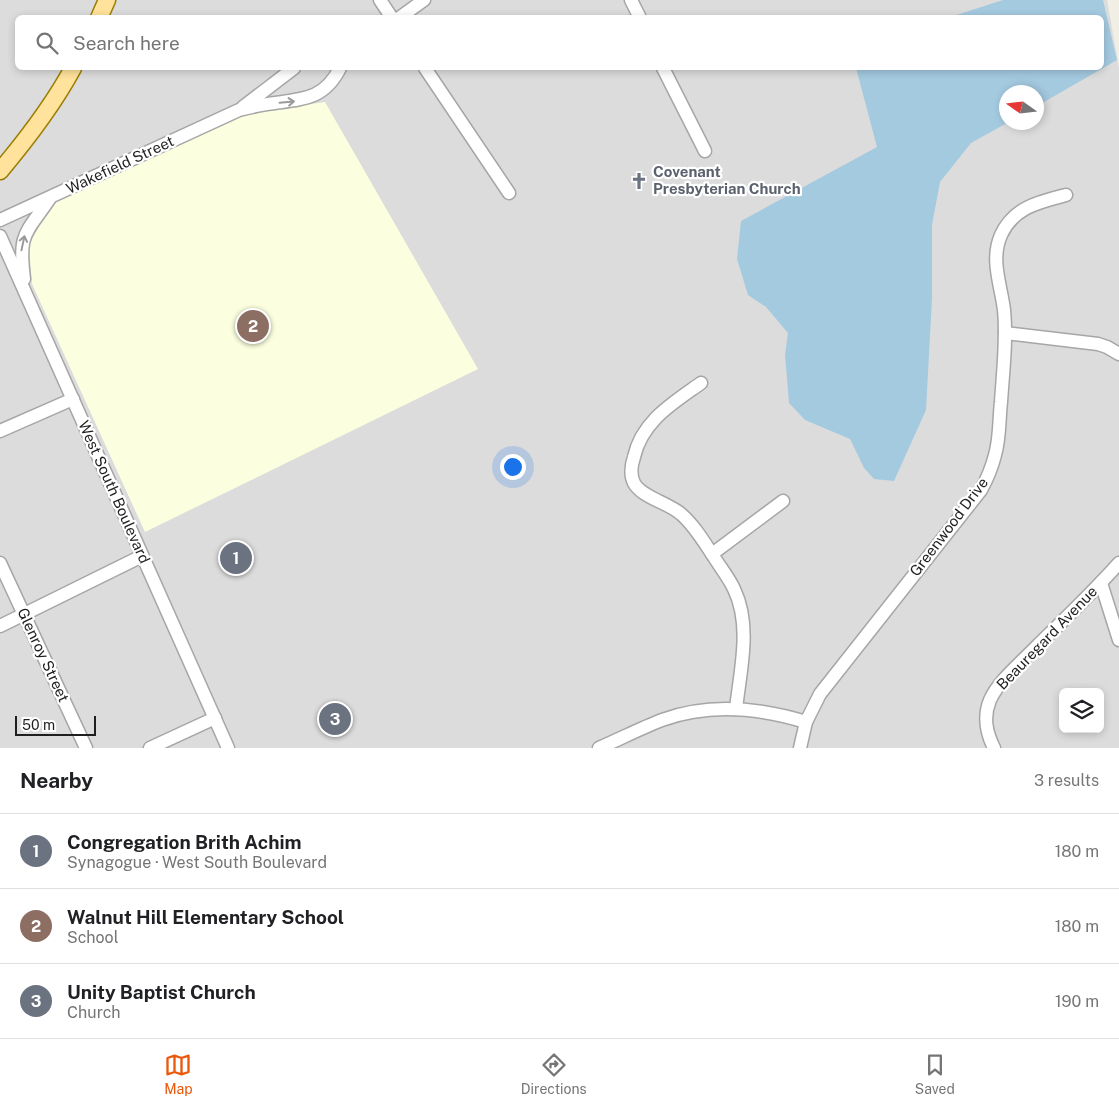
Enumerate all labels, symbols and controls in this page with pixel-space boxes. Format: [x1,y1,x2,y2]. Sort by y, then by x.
search box [15,15,1104,70]
icon: search [33,29,61,57]
text: Search here [73,32,180,54]
north arrow [999,85,1044,130]
one-way arrow [279,97,295,106]
street label: Wakefield Street [63,132,176,197]
place label: Covenant Presbyterian Church [653,163,801,197]
church icon: Covenant Presbyterian Church [629,171,649,191]
one-way arrow [19,235,28,251]
pin: 2 [237,307,269,345]
street label: West South Boulevard [75,418,154,566]
your location [500,454,526,480]
street label: Greenwood Drive [906,474,991,579]
pin: 1 [220,539,252,577]
street label: Beauregard Avenue [993,582,1100,693]
street label: Glenroy Street [14,605,73,705]
map controls [1059,688,1104,733]
button: layers [1059,688,1104,733]
pin: 3 [319,700,351,738]
scale bar [15,713,96,736]
text: 50 m [22,717,55,733]
text: Nearby [20,768,93,793]
text: 3 results [1034,771,1099,790]
text: Congregation Brith Achim [67,831,302,853]
text: 1 [33,842,39,861]
text: 180 m [1055,842,1099,861]
text: Synagogue · West South Boulevard [67,853,327,872]
text: Walnut Hill Elementary School [67,906,344,928]
text: 2 [31,917,41,936]
text: 180 m [1055,917,1099,936]
text: School [67,928,118,947]
text: Unity Baptist Church [67,981,256,1003]
text: 3 [31,992,41,1011]
text: 190 m [1055,992,1099,1011]
text: Church [67,1003,121,1022]
tab: Map [164,1051,193,1097]
tab: Directions [521,1051,587,1097]
tab: Saved [915,1051,955,1097]

